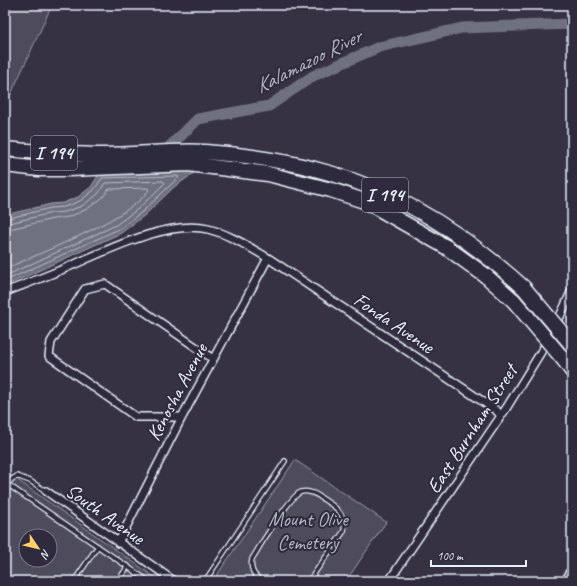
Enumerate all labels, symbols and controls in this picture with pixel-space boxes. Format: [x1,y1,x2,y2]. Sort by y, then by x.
water label: Kalamazoo River [251,22,368,99]
road number: I 194 [31,136,77,170]
road number: I 194 [362,178,408,212]
street label: Fonda Avenue [349,287,440,360]
street label: Kenosha Avenue [141,338,214,445]
street label: East Burnham Street [421,357,525,498]
street label: South Avenue [61,478,150,551]
park label: Mount Olive Cemetery [268,507,349,555]
north arrow [18,528,58,568]
scale bar [431,542,526,568]
text: N [37,547,54,562]
text: 100 m [437,548,464,564]

